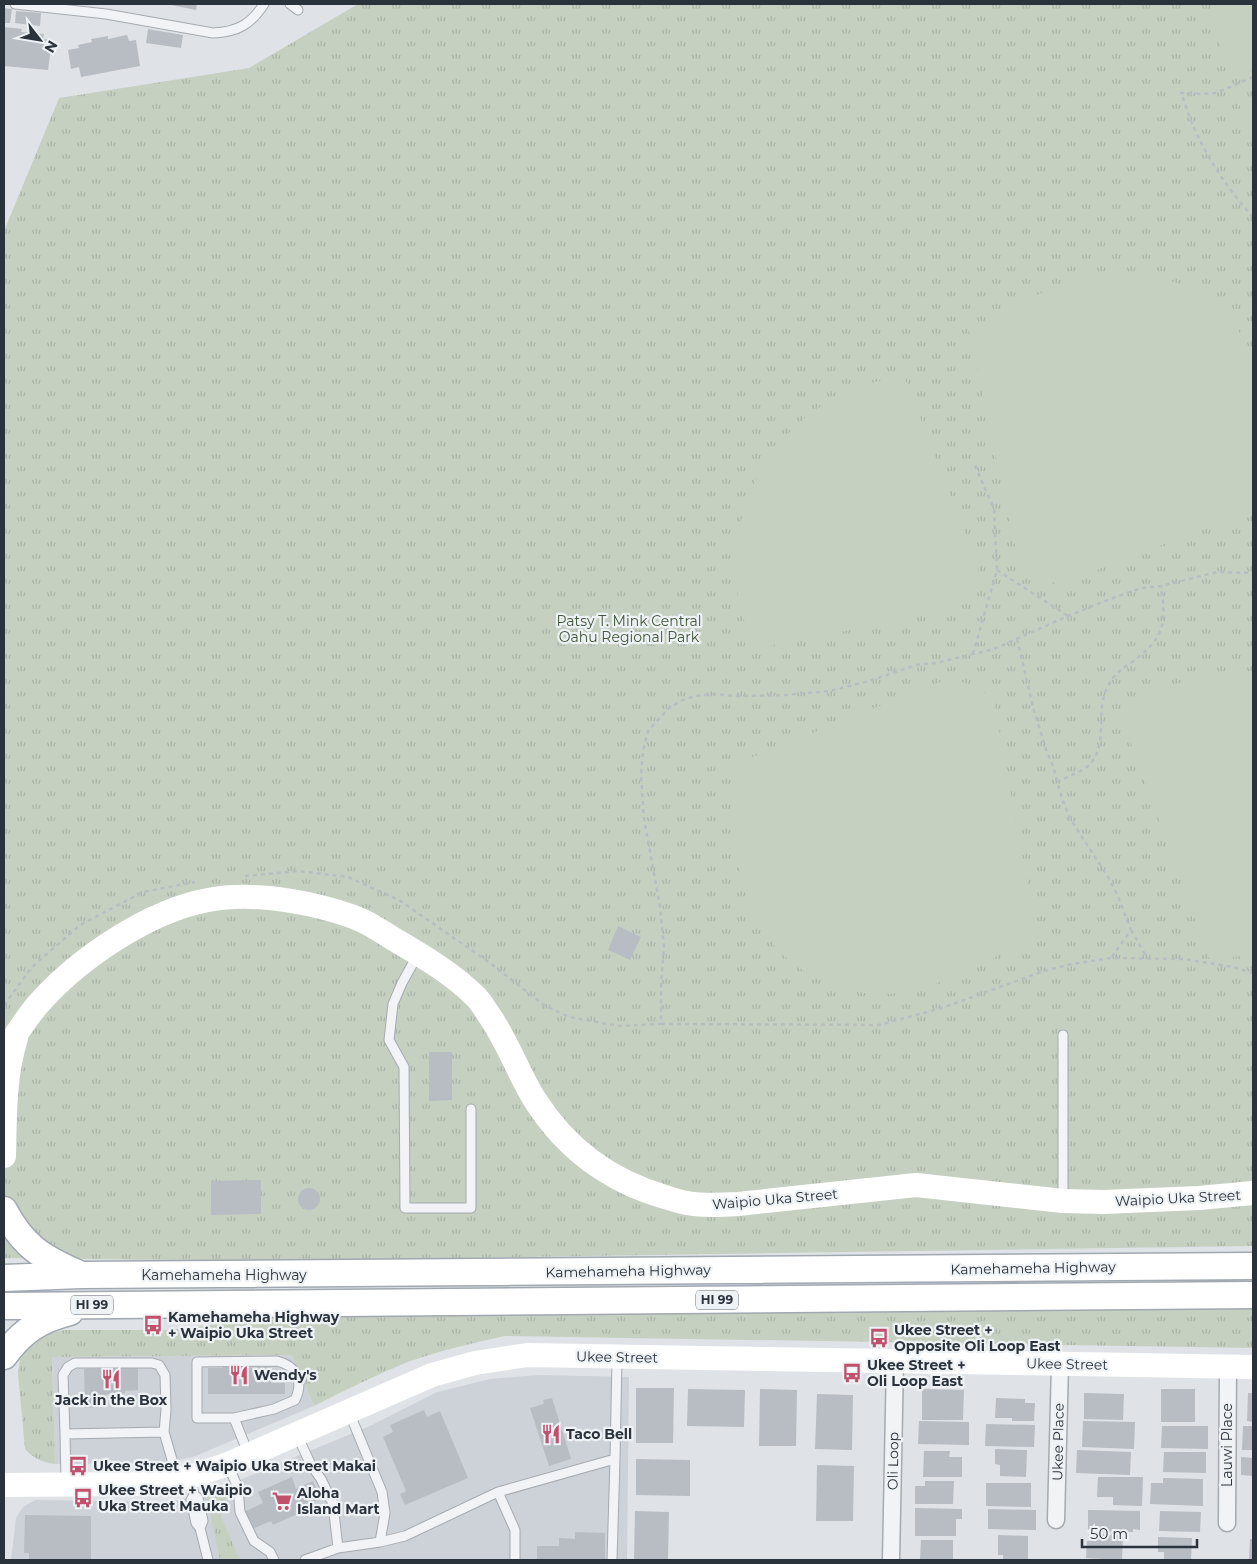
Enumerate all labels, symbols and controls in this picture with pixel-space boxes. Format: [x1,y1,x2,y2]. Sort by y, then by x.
north arrow [15,15,65,65]
text: N [41,37,62,56]
park label: Patsy T. Mink Central Oahu Regional Park [556,612,702,646]
street label: Waipio Uka Street [711,1185,839,1213]
street label: Waipio Uka Street [1115,1186,1242,1210]
street label: Kamehameha Highway [950,1258,1116,1278]
street label: Kamehameha Highway [545,1261,711,1281]
street label: Kamehameha Highway [141,1266,307,1284]
road number: HI 99 [696,1290,738,1310]
road number: HI 99 [71,1296,113,1314]
place label: Kamehameha Highway + Waipio Uka Street [168,1308,340,1342]
bus stop icon: Kamehameha Highway + Waipio Uka Street [142,1314,164,1336]
place label: Ukee Street + Opposite Oli Loop East [894,1321,1061,1355]
bus stop icon: Ukee Street + Opposite Oli Loop East [868,1327,890,1349]
street label: Ukee Street [576,1347,658,1367]
street label: Ukee Street [1026,1354,1108,1374]
place label: Ukee Street + Oli Loop East [867,1356,966,1390]
bus stop icon: Ukee Street + Oli Loop East [841,1362,863,1384]
restaurant icon: Wendy's [228,1364,250,1386]
place label: Wendy's [254,1366,317,1384]
restaurant icon: Jack in the Box [100,1368,122,1390]
place label: Jack in the Box [54,1391,168,1409]
street label: Ukee Place [1048,1403,1068,1481]
street label: Lauwi Place [1218,1403,1236,1487]
restaurant icon: Taco Bell [540,1423,562,1445]
place label: Taco Bell [566,1425,632,1443]
street label: Oli Loop [883,1432,903,1490]
bus stop icon: Ukee Street + Waipio Uka Street Makai [67,1455,89,1477]
place label: Ukee Street + Waipio Uka Street Makai [93,1457,376,1475]
place label: Ukee Street + Waipio Uka Street Mauka [98,1481,252,1515]
place label: Aloha Island Mart [296,1484,380,1518]
bus stop icon: Ukee Street + Waipio Uka Street Mauka [72,1487,94,1509]
supermarket icon: Aloha Island Mart [271,1490,293,1512]
scale bar [1082,1516,1197,1548]
text: 50 m [1090,1524,1128,1543]

